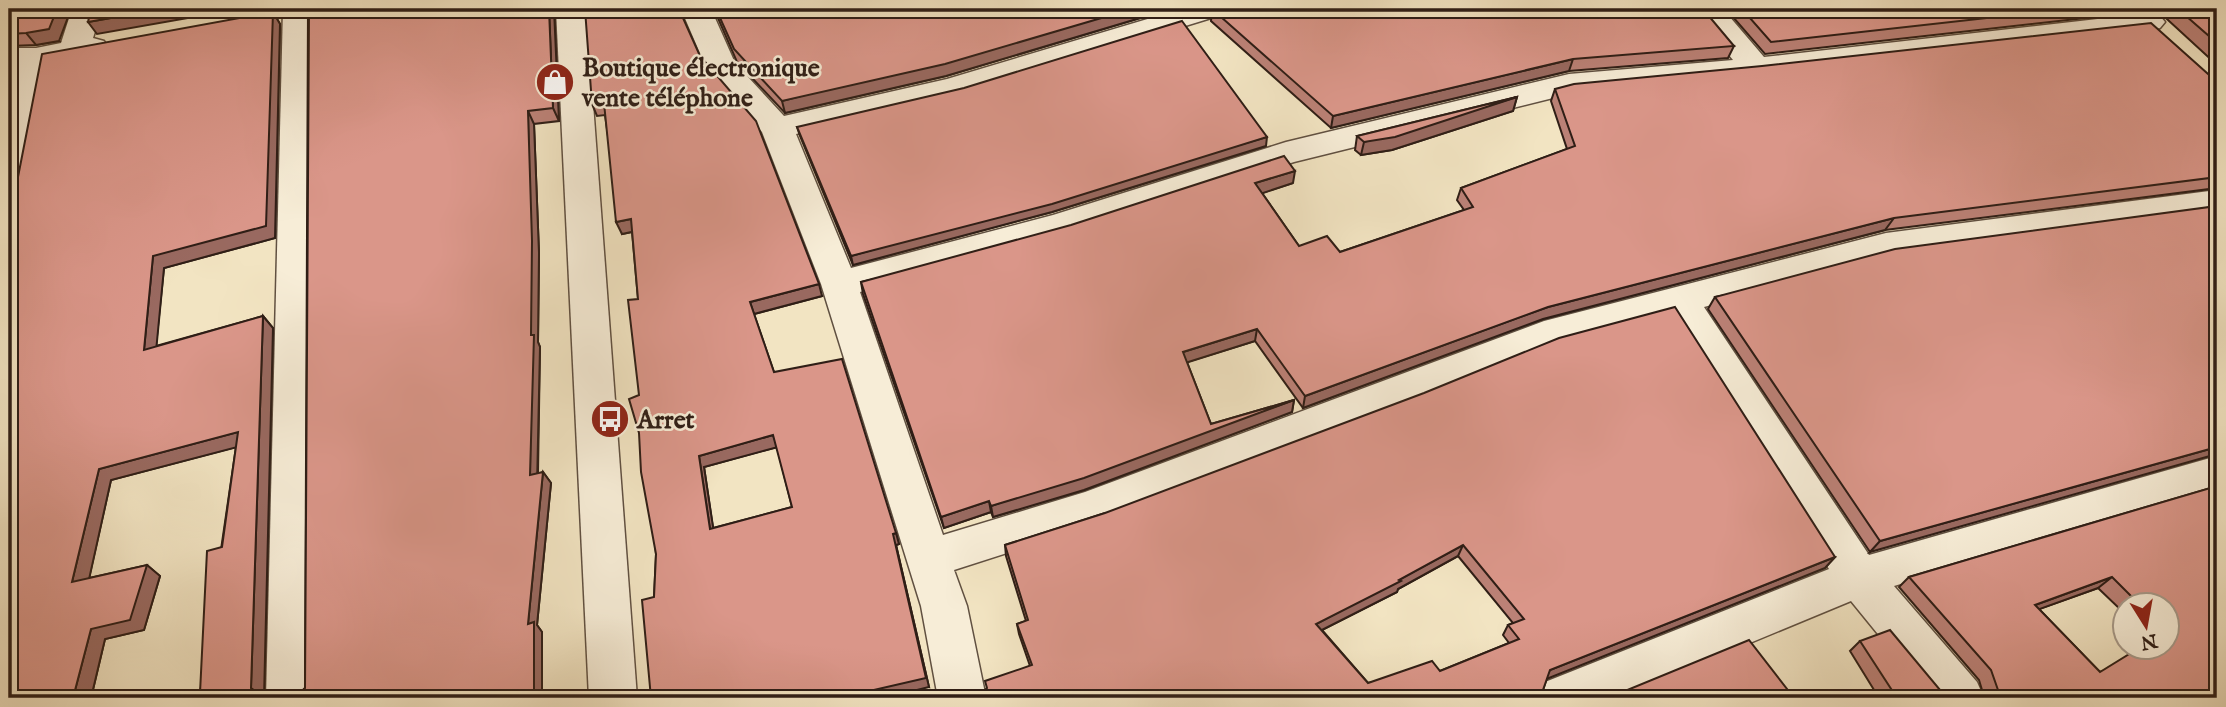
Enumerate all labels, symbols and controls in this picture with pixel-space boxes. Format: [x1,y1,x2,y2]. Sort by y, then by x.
place label: Boutique électronique vente téléphone [581,52,820,115]
shop icon: Boutique électronique vente téléphone [534,61,576,103]
bus stop icon: Arret [589,398,631,440]
place label: Arret [636,404,695,437]
north arrow [2110,592,2180,662]
text: N [2138,627,2160,654]

